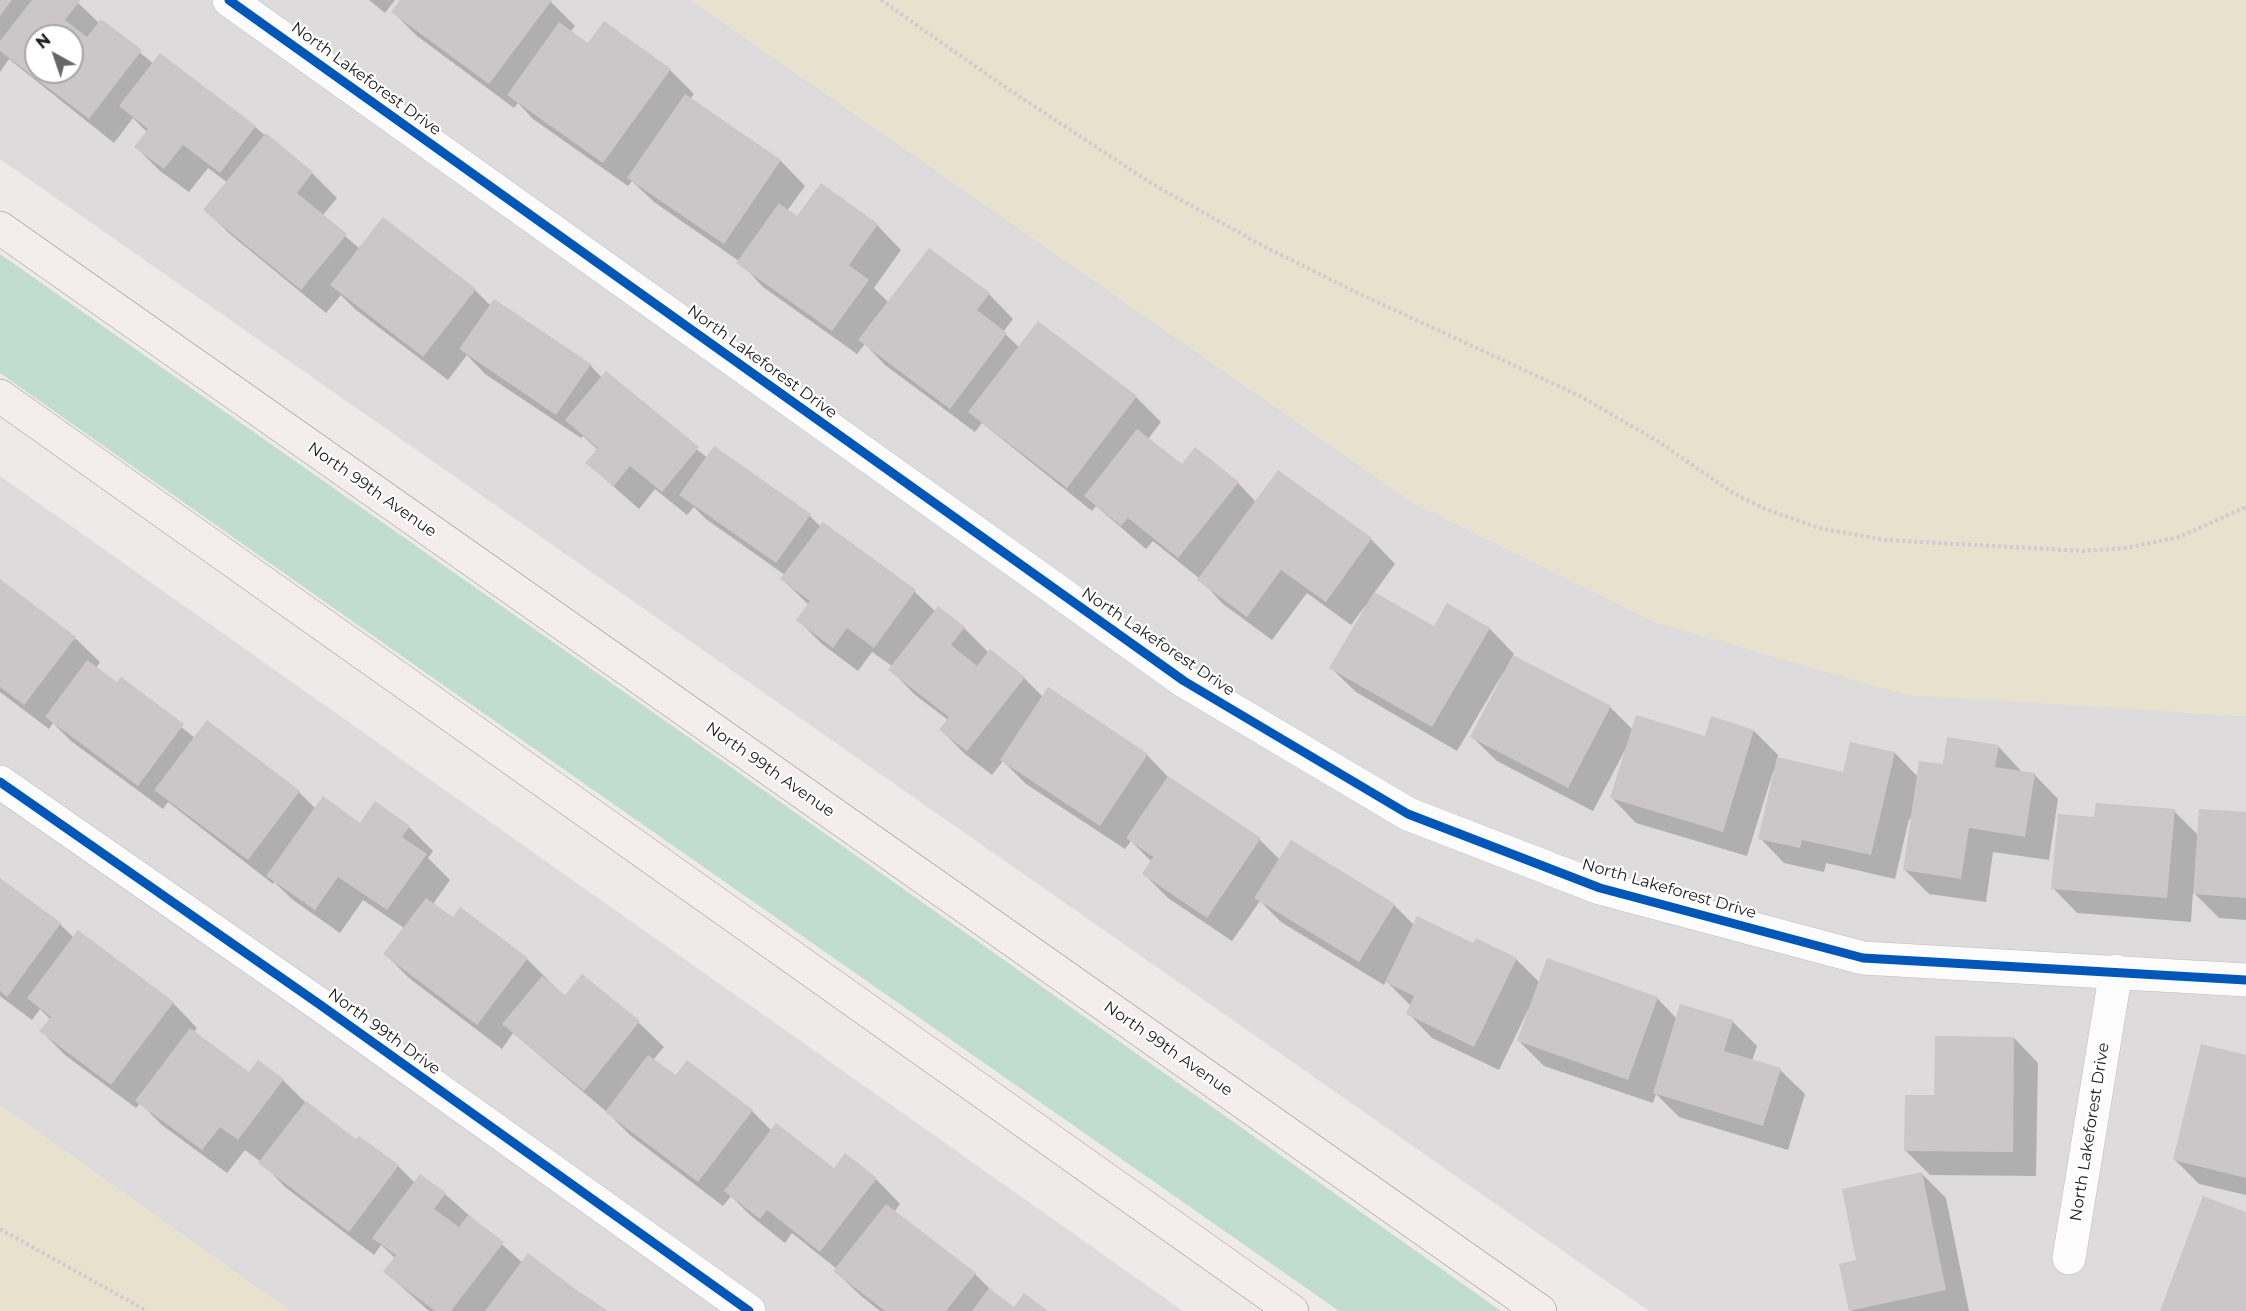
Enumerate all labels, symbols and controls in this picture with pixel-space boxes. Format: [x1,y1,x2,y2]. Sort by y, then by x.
street label: North Lakeforest Drive [287,18,445,140]
north arrow [24,24,84,84]
text: N [32,30,54,53]
street label: North Lakeforest Drive [683,301,841,423]
street label: North 99th Avenue [304,438,440,542]
street label: North Lakeforest Drive [1078,584,1238,700]
street label: North 99th Avenue [702,718,838,822]
street label: North Lakeforest Drive [1580,855,1758,923]
street label: North 99th Drive [324,985,444,1079]
street label: North 99th Avenue [1100,997,1236,1101]
street label: North Lakeforest Drive [2066,1041,2114,1223]

